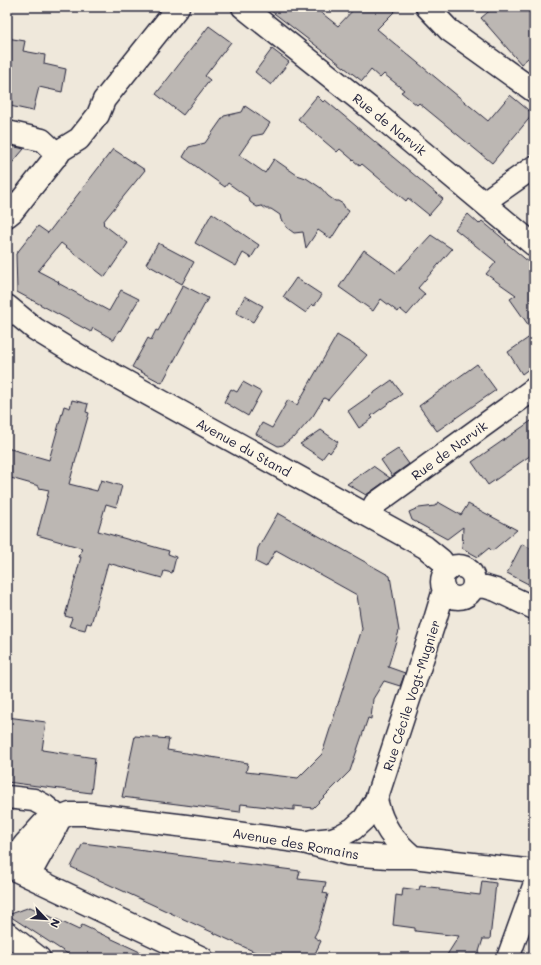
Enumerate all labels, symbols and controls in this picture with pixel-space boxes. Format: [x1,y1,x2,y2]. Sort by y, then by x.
street label: Rue de Narvik [350,89,430,159]
street label: Avenue du Stand [194,414,294,480]
street label: Rue de Narvik [408,417,491,483]
street label: Rue Cécile Vogt-Mugnier [379,617,443,773]
street label: Avenue des Romains [232,824,360,862]
north arrow [26,899,66,939]
text: N [47,916,64,930]

